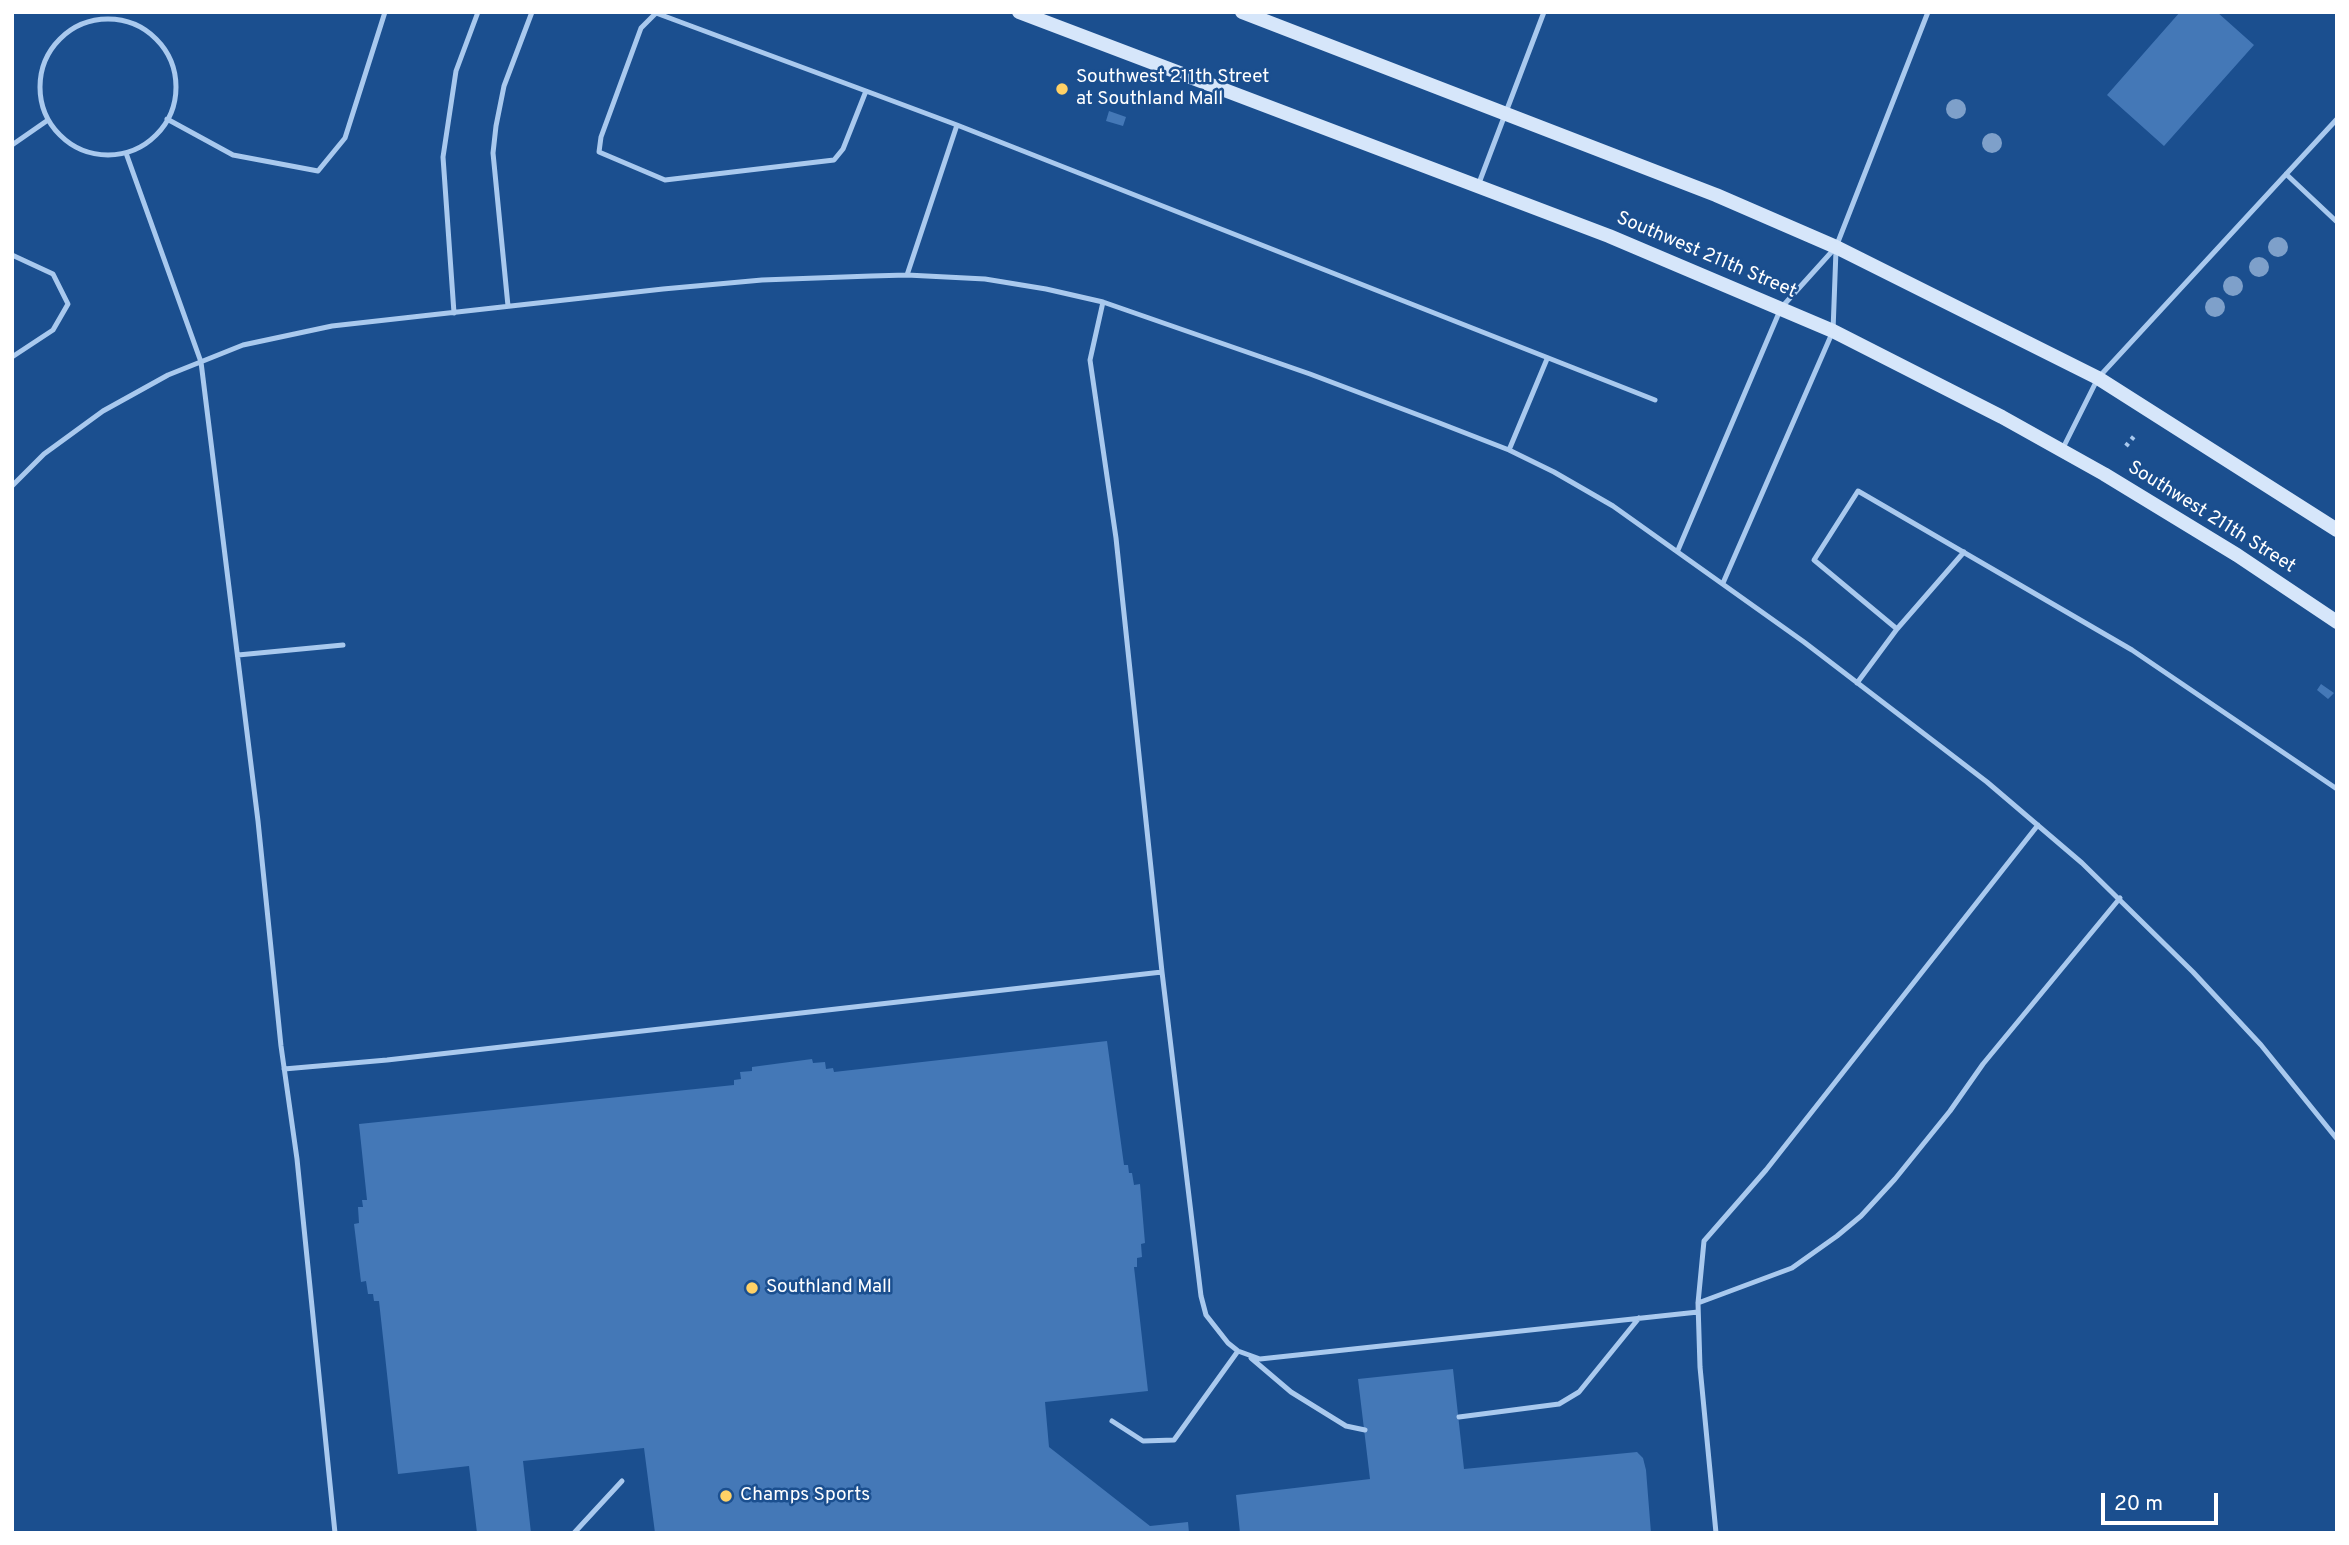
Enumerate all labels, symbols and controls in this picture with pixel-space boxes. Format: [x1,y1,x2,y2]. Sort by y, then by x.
place label: Southwest 211th Street at Southland Mall [1076,67,1270,111]
marker: Southwest 211th Street at Southland Mall [1054,81,1070,97]
street label: Southwest 211th Street [1612,208,1800,304]
street label: Southwest 211th Street [2123,457,2299,579]
place label: Southland Mall [766,1277,892,1299]
marker: Southland Mall [744,1280,760,1296]
scale bar [2104,1478,2221,1522]
place label: Champs Sports [740,1485,870,1507]
marker: Champs Sports [718,1488,734,1504]
text: 20 m [2114,1491,2163,1518]

